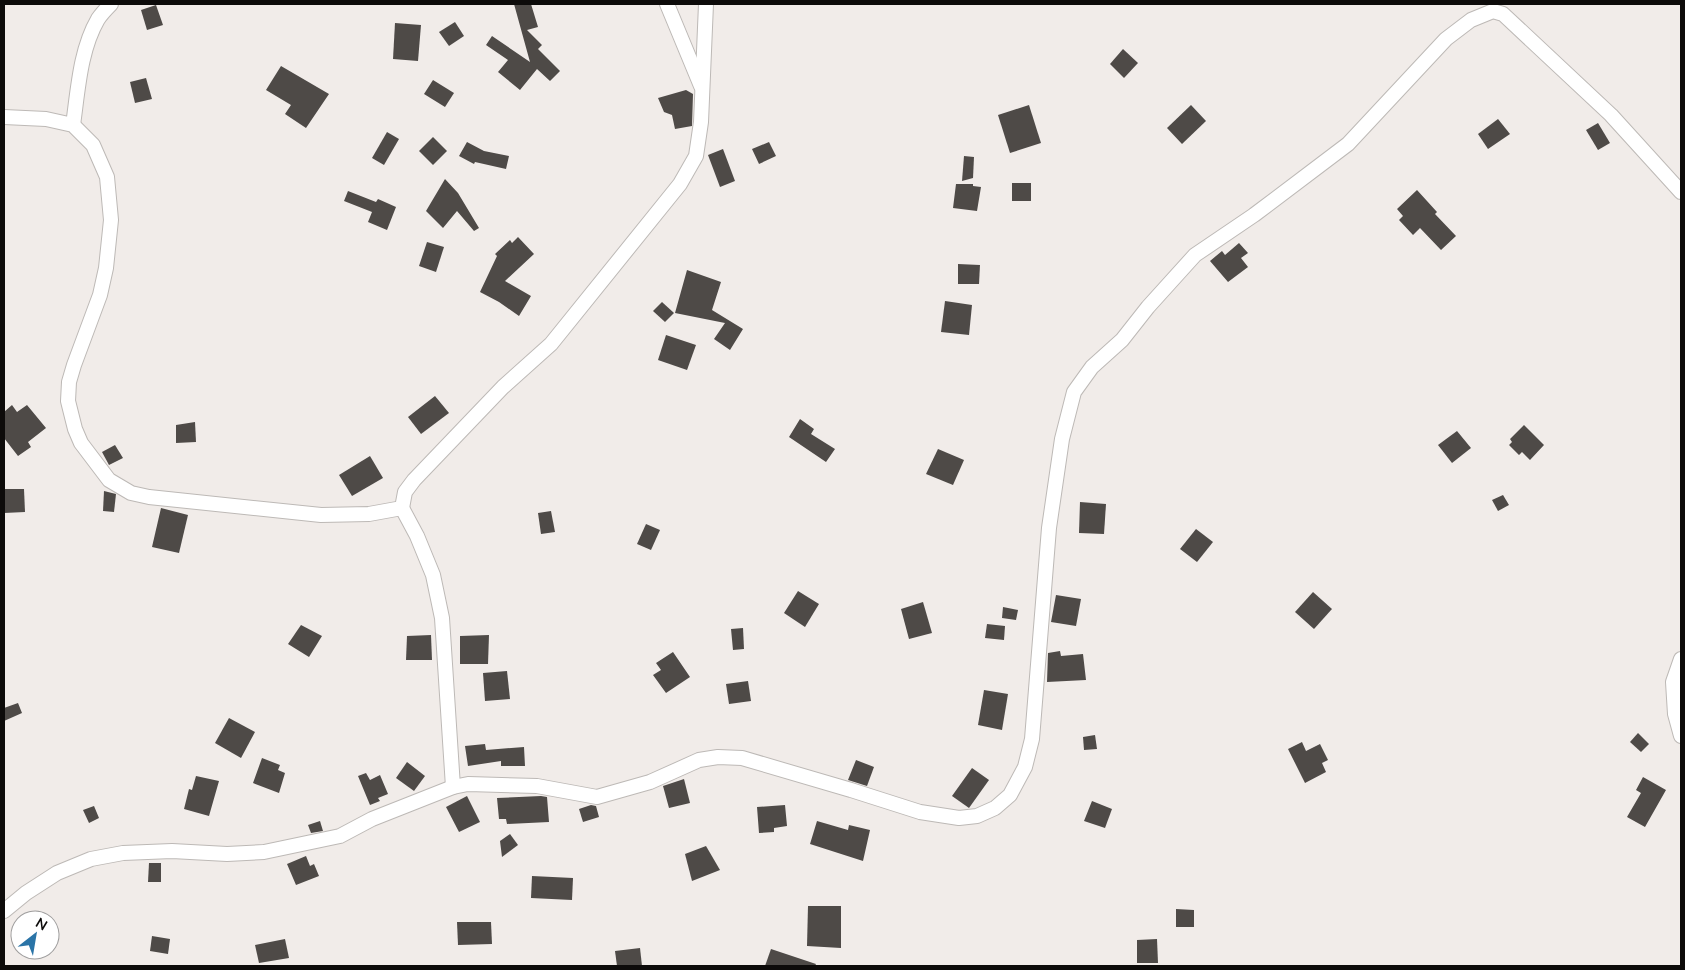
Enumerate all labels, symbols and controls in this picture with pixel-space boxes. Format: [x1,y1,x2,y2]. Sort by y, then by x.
north arrow [10,910,60,960]
text: N [33,913,51,934]

